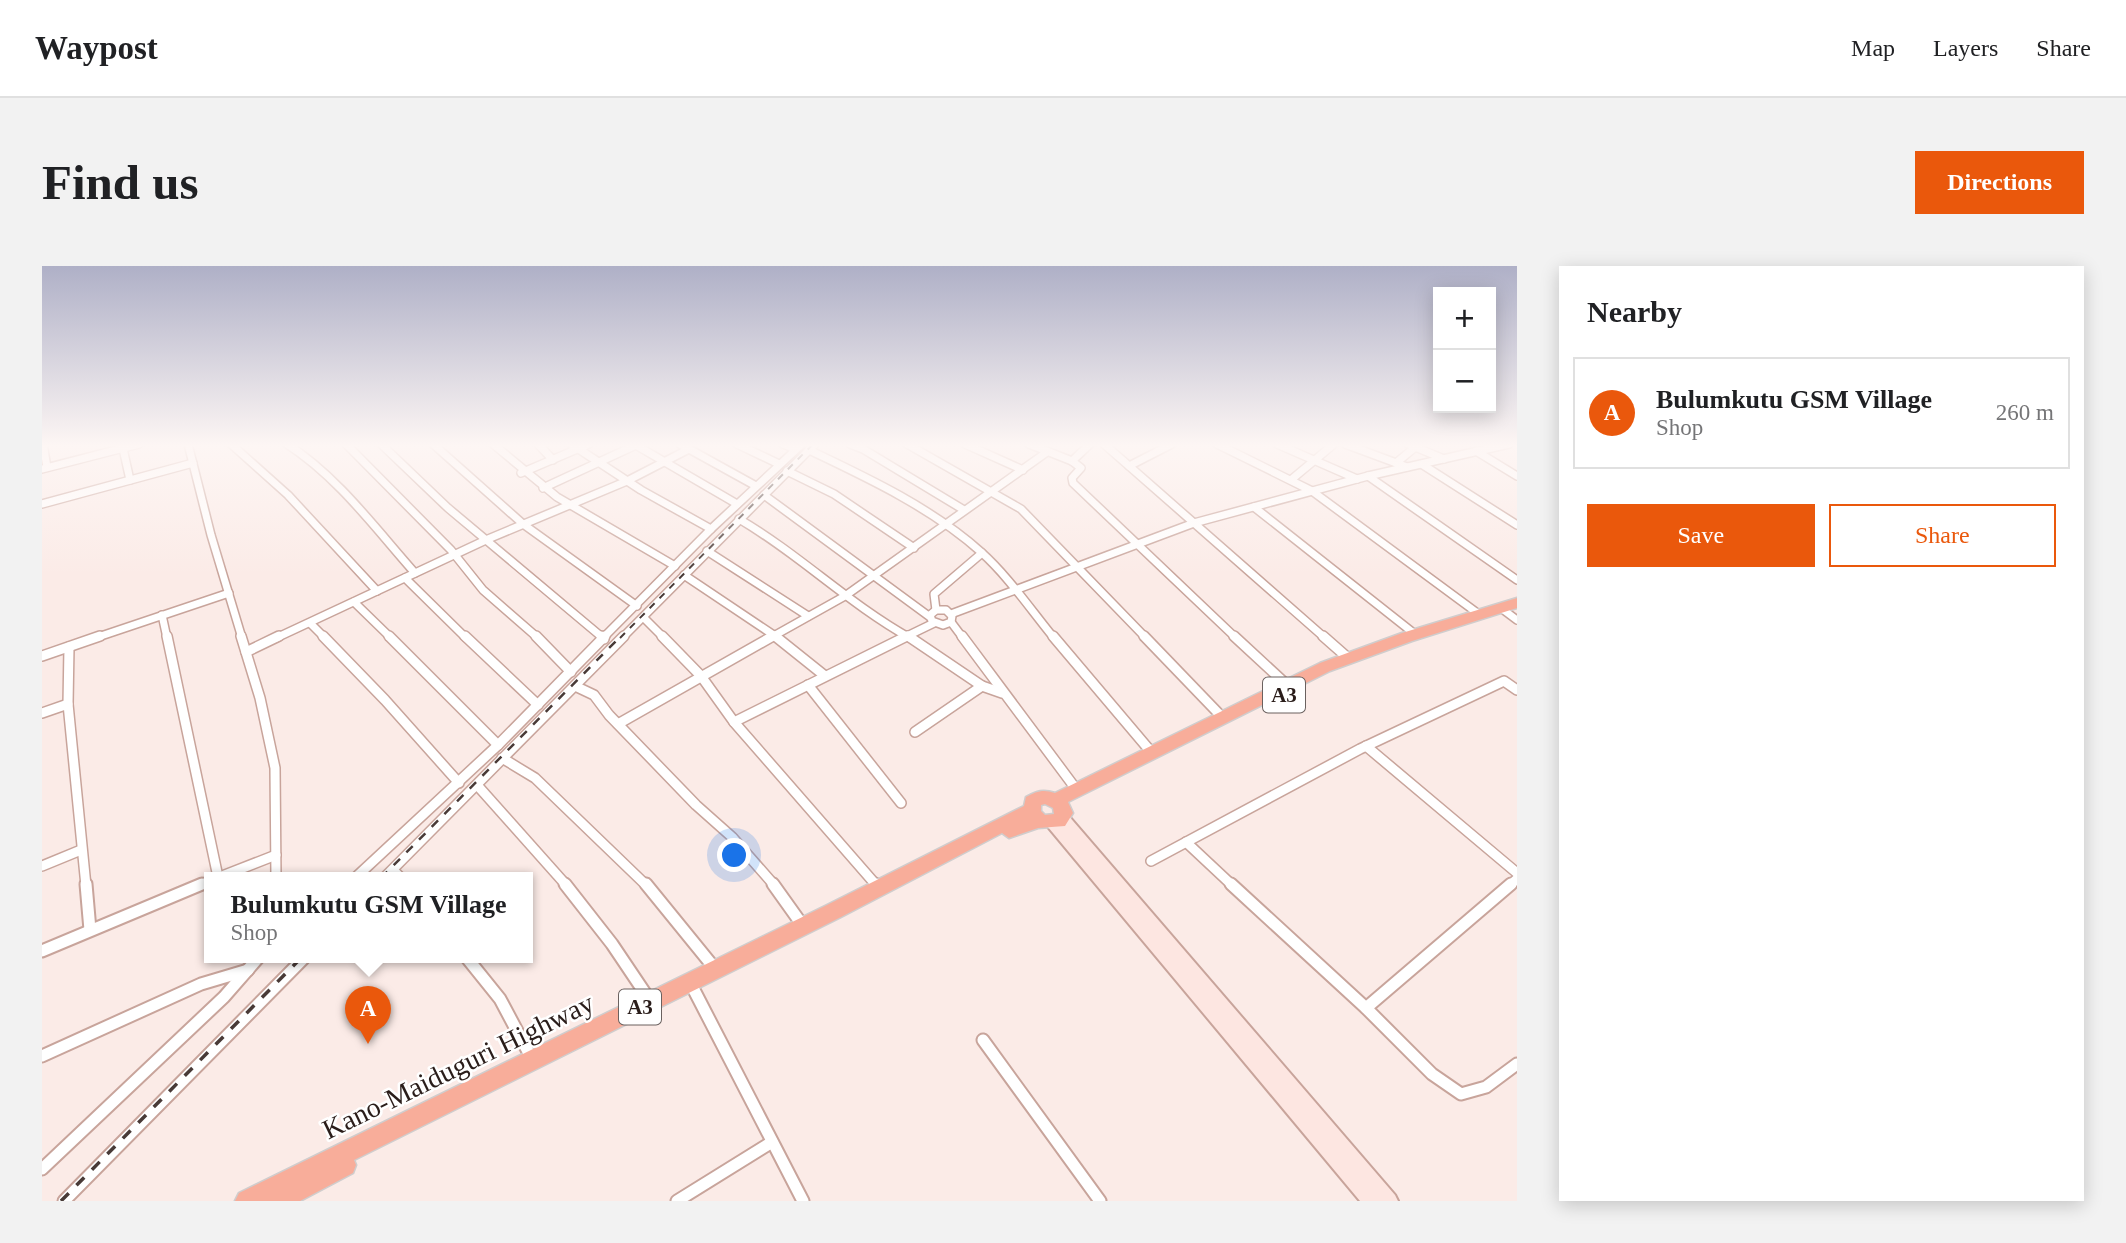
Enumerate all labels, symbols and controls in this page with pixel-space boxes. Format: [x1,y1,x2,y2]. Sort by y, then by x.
text: Waypost [35,30,158,66]
text: Map [1851,35,1895,61]
text: Layers [1933,35,1998,61]
text: Share [2036,35,2091,61]
button: Directions [1915,151,2084,214]
text: Find us [42,155,199,210]
map controls [1433,287,1496,413]
button: + [1433,287,1496,350]
text: Nearby [1587,295,1682,328]
button: − [1433,350,1496,413]
text: Bulumkutu GSM Village [1656,385,1932,414]
text: A [1604,400,1620,425]
text: 260 m [1996,400,2054,425]
text: Shop [1656,415,1703,440]
button: Save [1587,504,1815,567]
button: Share [1829,504,2056,567]
road number: A3 [1263,678,1305,712]
your location [717,838,751,872]
popup [204,872,533,963]
text: Bulumkutu GSM Village [231,890,506,919]
text: Shop [231,920,278,945]
pin: A [345,986,391,1044]
street label: Kano-Maiduguri Highway [317,987,599,1145]
road number: A3 [619,990,661,1024]

